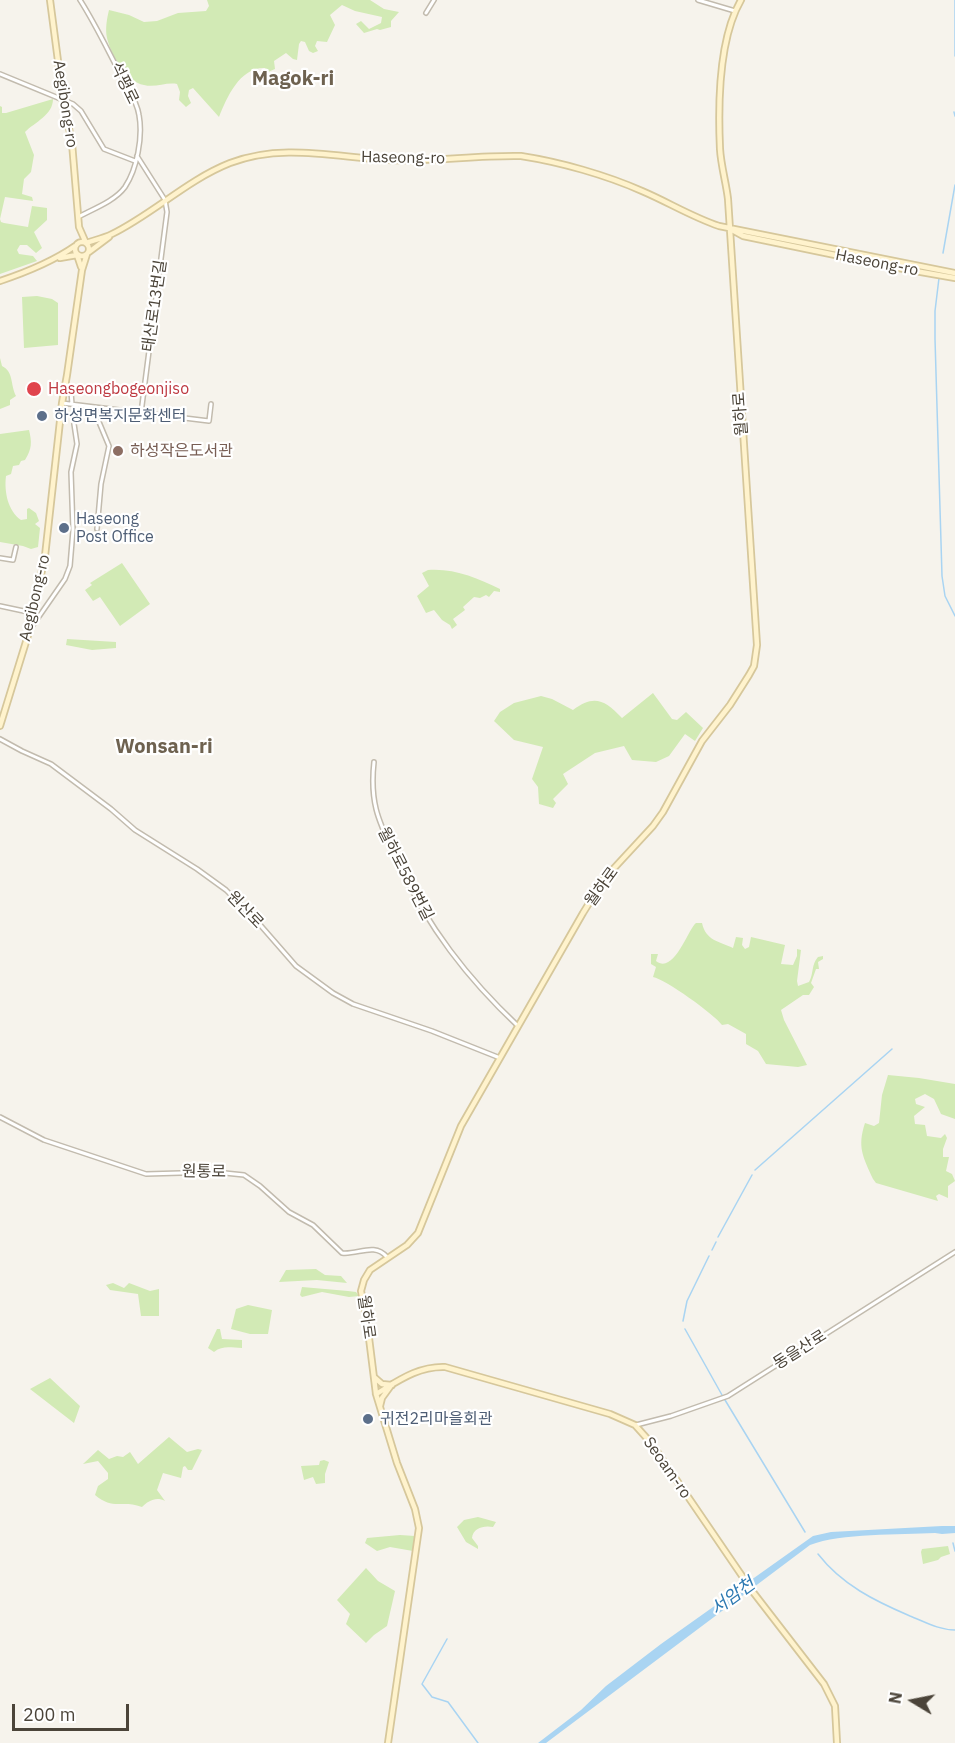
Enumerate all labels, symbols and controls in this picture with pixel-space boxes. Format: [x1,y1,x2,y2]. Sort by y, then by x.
street label: Aegibong-ro [49,59,81,149]
street label: 석평로 [106,59,142,107]
district label: Magok-ri [252,67,334,91]
street label: Haseong-ro [361,148,445,168]
street label: Haseong-ro [834,246,920,280]
street label: 태산로13번길 [139,259,171,353]
place label: Haseongbogeonjiso [48,379,189,399]
marker: Haseongbogeonjiso [25,380,43,398]
street label: 월하로 [730,391,752,437]
place label: 하성면복지문화센터 [54,406,186,426]
marker: 하성면복지문화센터 [35,409,49,423]
place label: 하성작은도서관 [130,441,233,461]
marker: 하성작은도서관 [111,444,125,458]
place label: Haseong Post Office [76,509,154,547]
marker: Haseong Post Office [57,521,71,535]
street label: Aegibong-ro [16,553,54,643]
district label: Wonsan-ri [115,735,213,759]
street label: 월하로589번길 [373,824,437,924]
street label: 월하로 [581,863,623,911]
street label: 원산로 [223,887,267,933]
street label: 원통로 [182,1162,226,1182]
street label: 월하로 [353,1294,379,1340]
street label: 동을산로 [770,1326,830,1374]
place label: 귀전2리마을회관 [380,1409,493,1429]
marker: 귀전2리마을회관 [361,1412,375,1426]
street label: Seoam-ro [639,1434,695,1502]
water label: 서암천 [707,1574,759,1620]
north arrow [883,1671,943,1731]
text: N [884,1690,906,1705]
scale bar [15,1692,132,1730]
text: 200 m [23,1703,75,1726]

